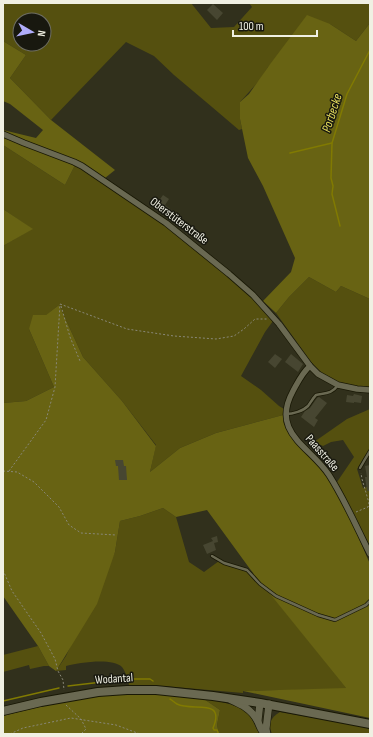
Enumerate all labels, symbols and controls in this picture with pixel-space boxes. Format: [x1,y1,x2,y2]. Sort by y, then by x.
north arrow [12,12,52,52]
scale bar [233,12,317,38]
text: 100 m [239,19,264,34]
text: N [34,30,48,38]
water label: Porbecke [318,92,346,134]
street label: Oberstüterstraße [147,194,211,248]
street label: Paasstraße [302,431,342,475]
street label: Wodantal [95,670,133,688]

